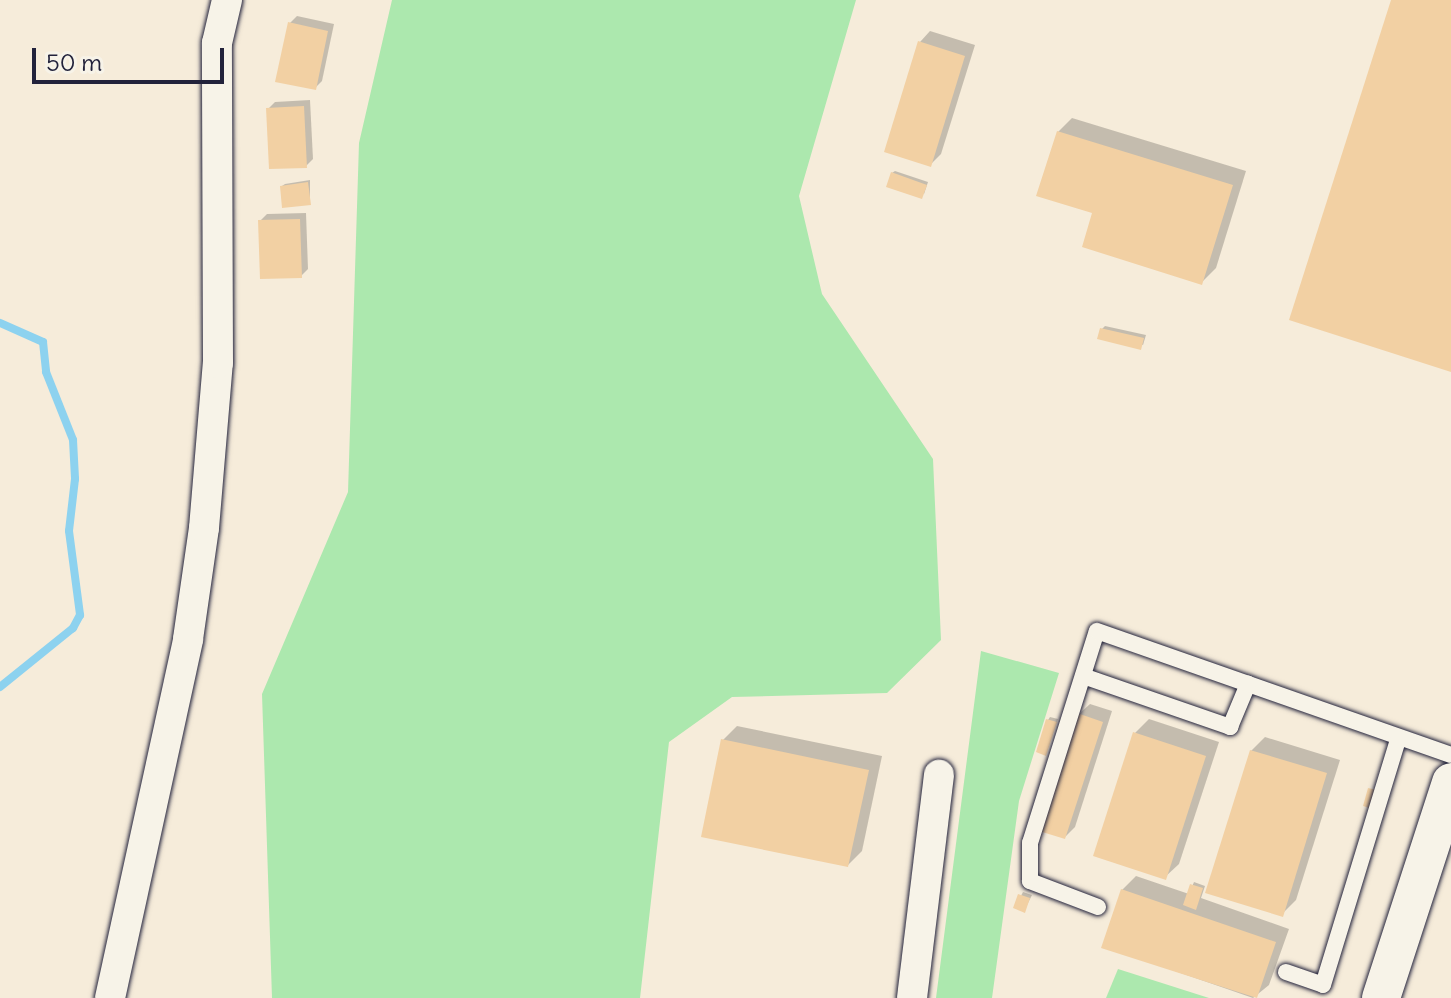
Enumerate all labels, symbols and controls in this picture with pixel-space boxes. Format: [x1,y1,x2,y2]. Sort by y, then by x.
scale bar [36,32,228,82]
text: 50 m [46,47,102,77]

